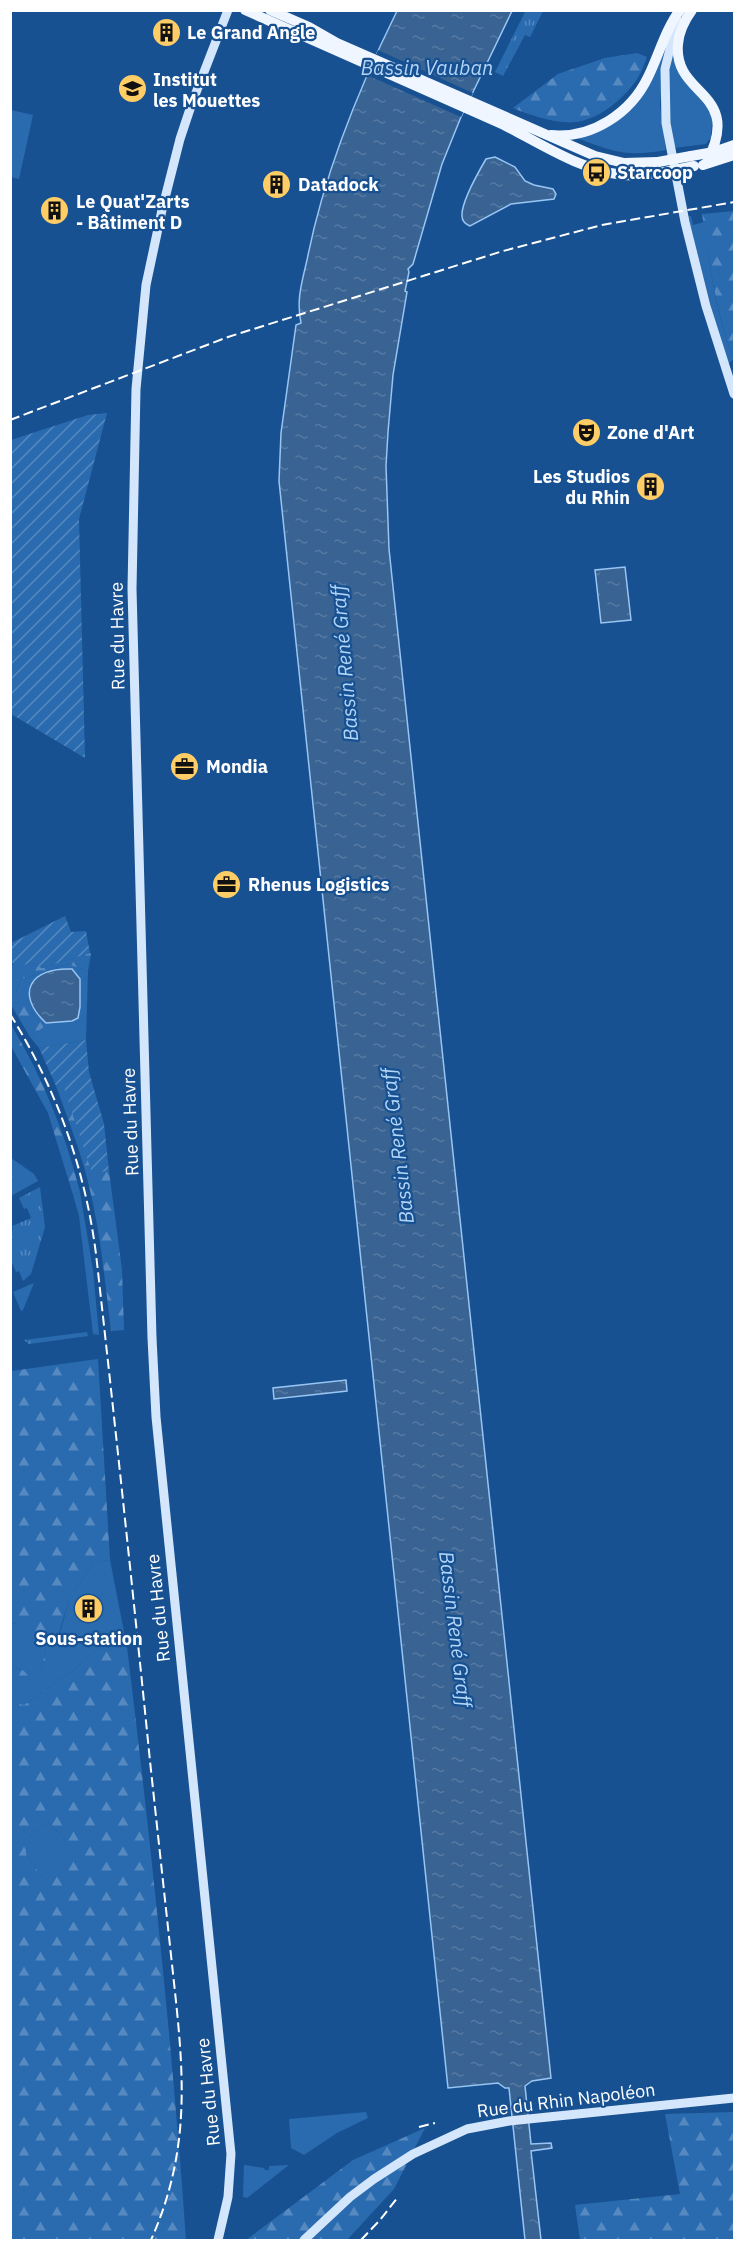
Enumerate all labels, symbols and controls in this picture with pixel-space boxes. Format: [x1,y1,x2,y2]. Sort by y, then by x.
building icon: Le Grand Angle [150,16,182,48]
place label: Le Grand Angle [187,21,315,44]
water label: Bassin Vauban [361,54,493,81]
place label: Institut les Mouettes [153,68,260,112]
school or university icon: Institut les Mouettes [116,73,148,105]
bus stop icon: Starcoop [580,156,612,188]
place label: Starcoop [617,161,693,184]
building icon: Datadock [261,168,293,200]
place label: Datadock [298,173,379,196]
place label: Le Quat'Zarts - Bâtiment D [76,190,190,234]
building icon: Le Quat'Zarts - Bâtiment D [39,195,71,227]
theatre icon: Zone d'Art [570,416,602,448]
place label: Zone d'Art [607,421,695,444]
place label: Les Studios du Rhin [533,465,630,509]
building icon: Les Studios du Rhin [635,470,667,502]
street label: Rue du Havre [105,582,129,690]
water label: Bassin René Graff [324,582,364,742]
office icon: Mondia [169,750,201,782]
place label: Mondia [206,755,268,778]
office icon: Rhenus Logistics [211,868,243,900]
place label: Rhenus Logistics [248,873,390,896]
water label: Bassin René Graff [374,1065,420,1225]
street label: Rue du Havre [117,1067,143,1176]
water label: Bassin René Graff [433,1550,479,1710]
street label: Rue du Havre [141,1553,175,1663]
building icon: Sous-station [73,1593,105,1625]
place label: Sous-station [35,1627,143,1650]
street label: Rue du Havre [191,2037,225,2147]
street label: Rue du Rhin Napoléon [476,2078,656,2122]

